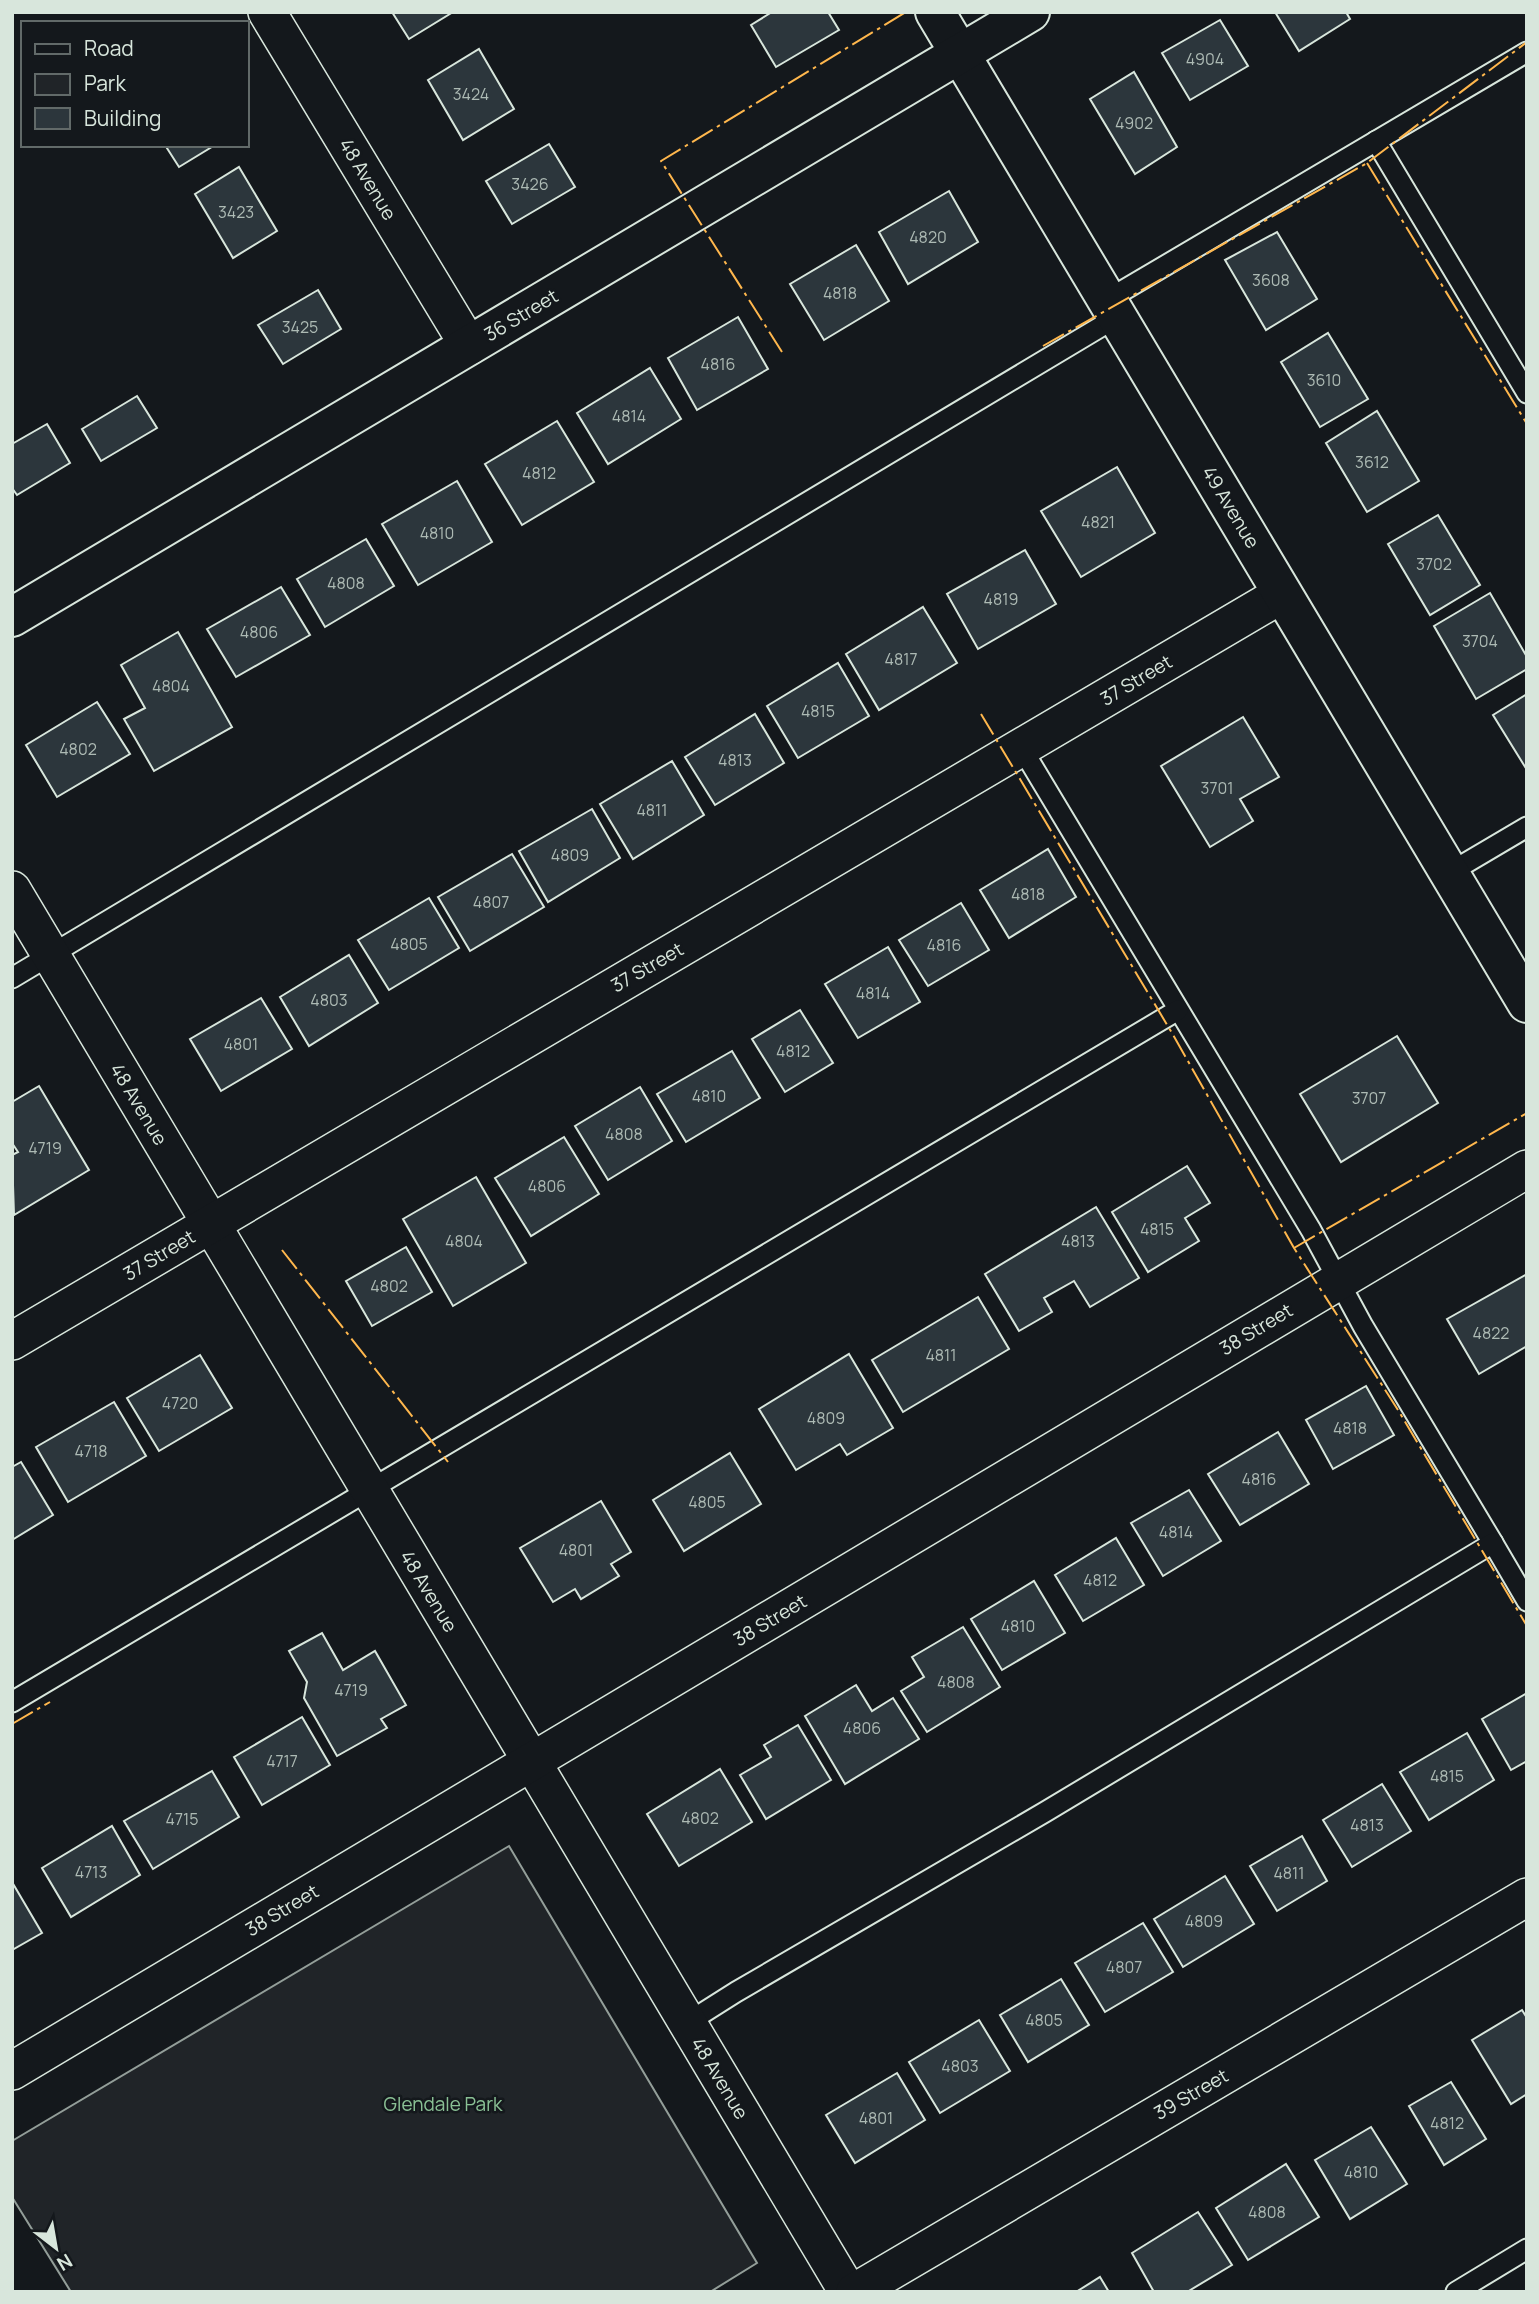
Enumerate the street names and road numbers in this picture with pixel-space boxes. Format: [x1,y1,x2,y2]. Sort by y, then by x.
street label: 48 Avenue [333,133,403,225]
street label: 36 Street [479,283,563,347]
street label: 49 Avenue [1196,461,1266,553]
street label: 37 Street [1095,648,1177,712]
street label: 37 Street [606,936,688,998]
street label: 48 Avenue [104,1058,174,1150]
street label: 37 Street [118,1223,200,1287]
street label: 38 Street [1215,1297,1297,1361]
street label: 48 Avenue [394,1545,464,1637]
street label: 38 Street [729,1588,811,1652]
street label: 38 Street [241,1878,323,1942]
street label: 48 Avenue [685,2032,755,2124]
street label: 39 Street [1149,2062,1233,2126]

